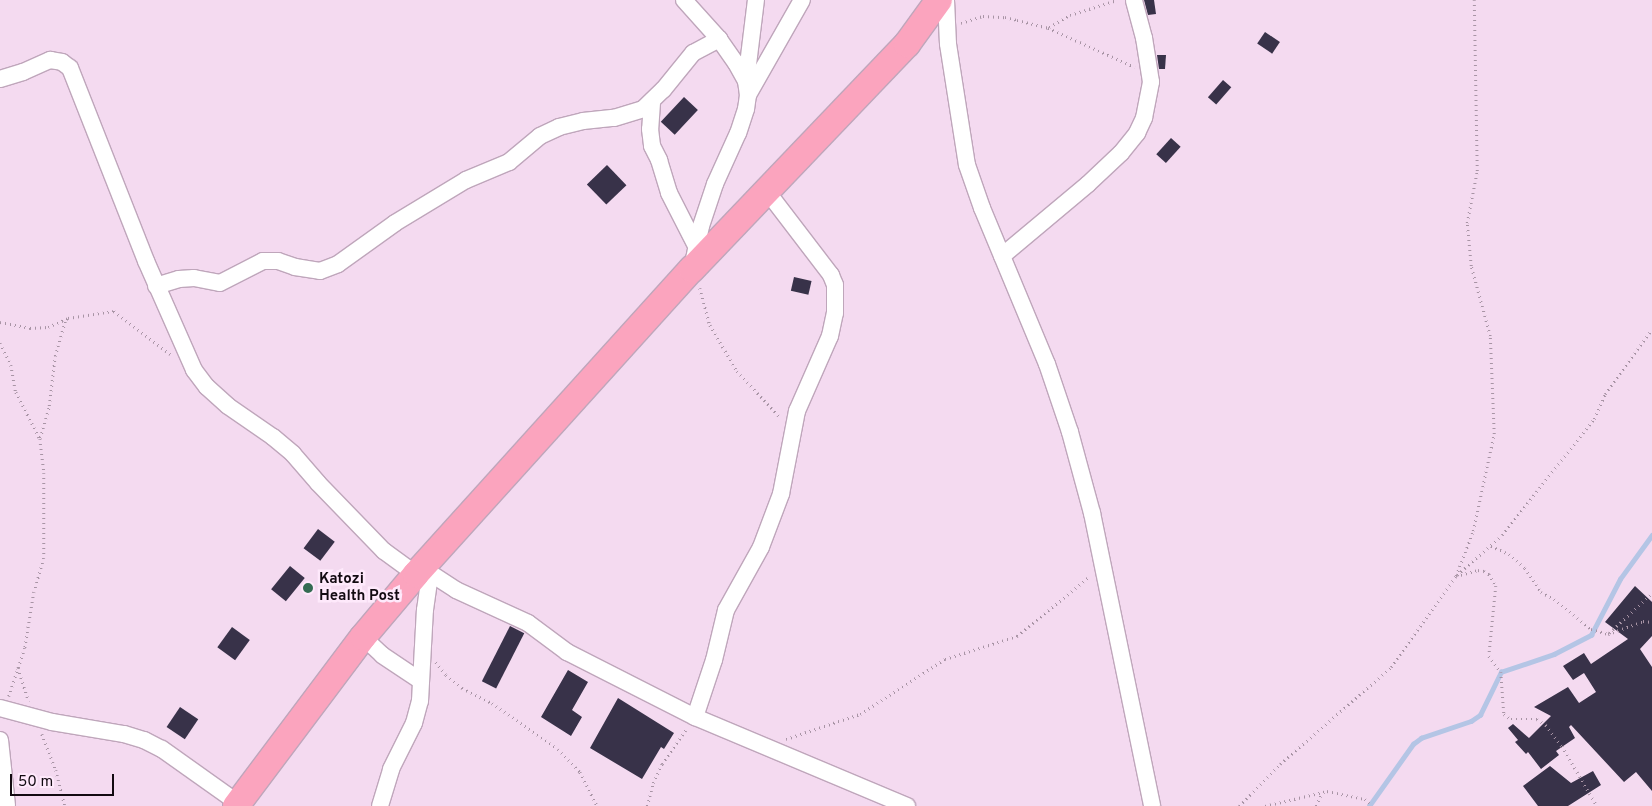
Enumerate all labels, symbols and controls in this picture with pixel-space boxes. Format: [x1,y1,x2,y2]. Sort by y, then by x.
place label: Katozi Health Post [319,570,400,605]
marker: Katozi Health Post [301,581,315,595]
scale bar [12,764,116,796]
text: 50 m [18,773,53,792]

